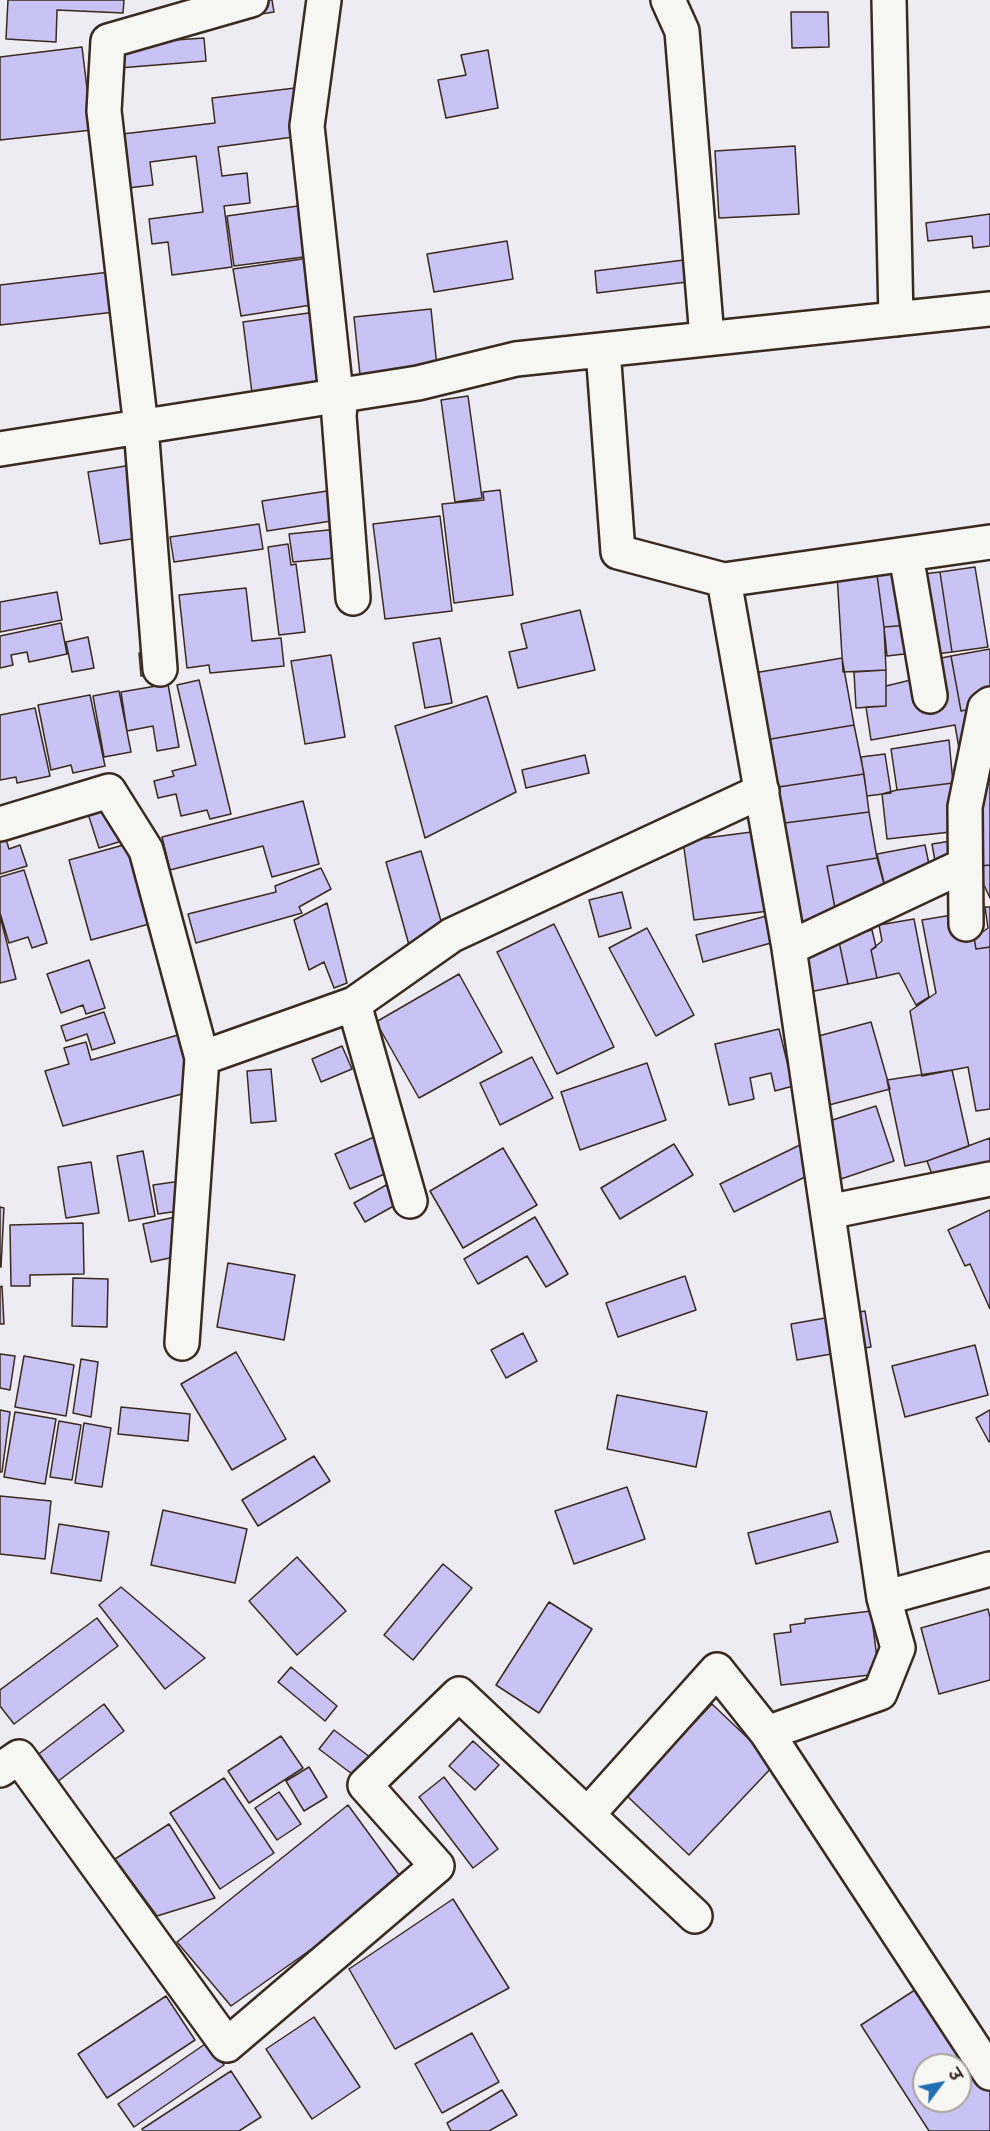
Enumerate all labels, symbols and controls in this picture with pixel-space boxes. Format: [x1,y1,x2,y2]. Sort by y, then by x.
north arrow [912,2053,972,2113]
text: उ [944,2064,968,2084]

